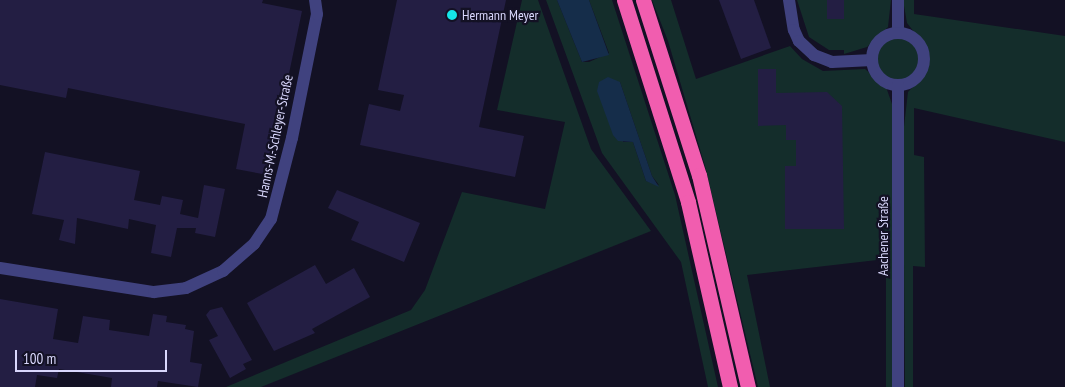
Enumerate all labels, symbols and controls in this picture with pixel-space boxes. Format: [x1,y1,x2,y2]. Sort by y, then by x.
place label: Hermann Meyer [462,7,538,23]
marker: Hermann Meyer [446,9,458,21]
street label: Hanns-M.-Schleyer-Straße [254,73,296,199]
street label: Aachener Straße [875,196,891,276]
scale bar [18,340,170,372]
text: 100 m [23,349,56,368]

